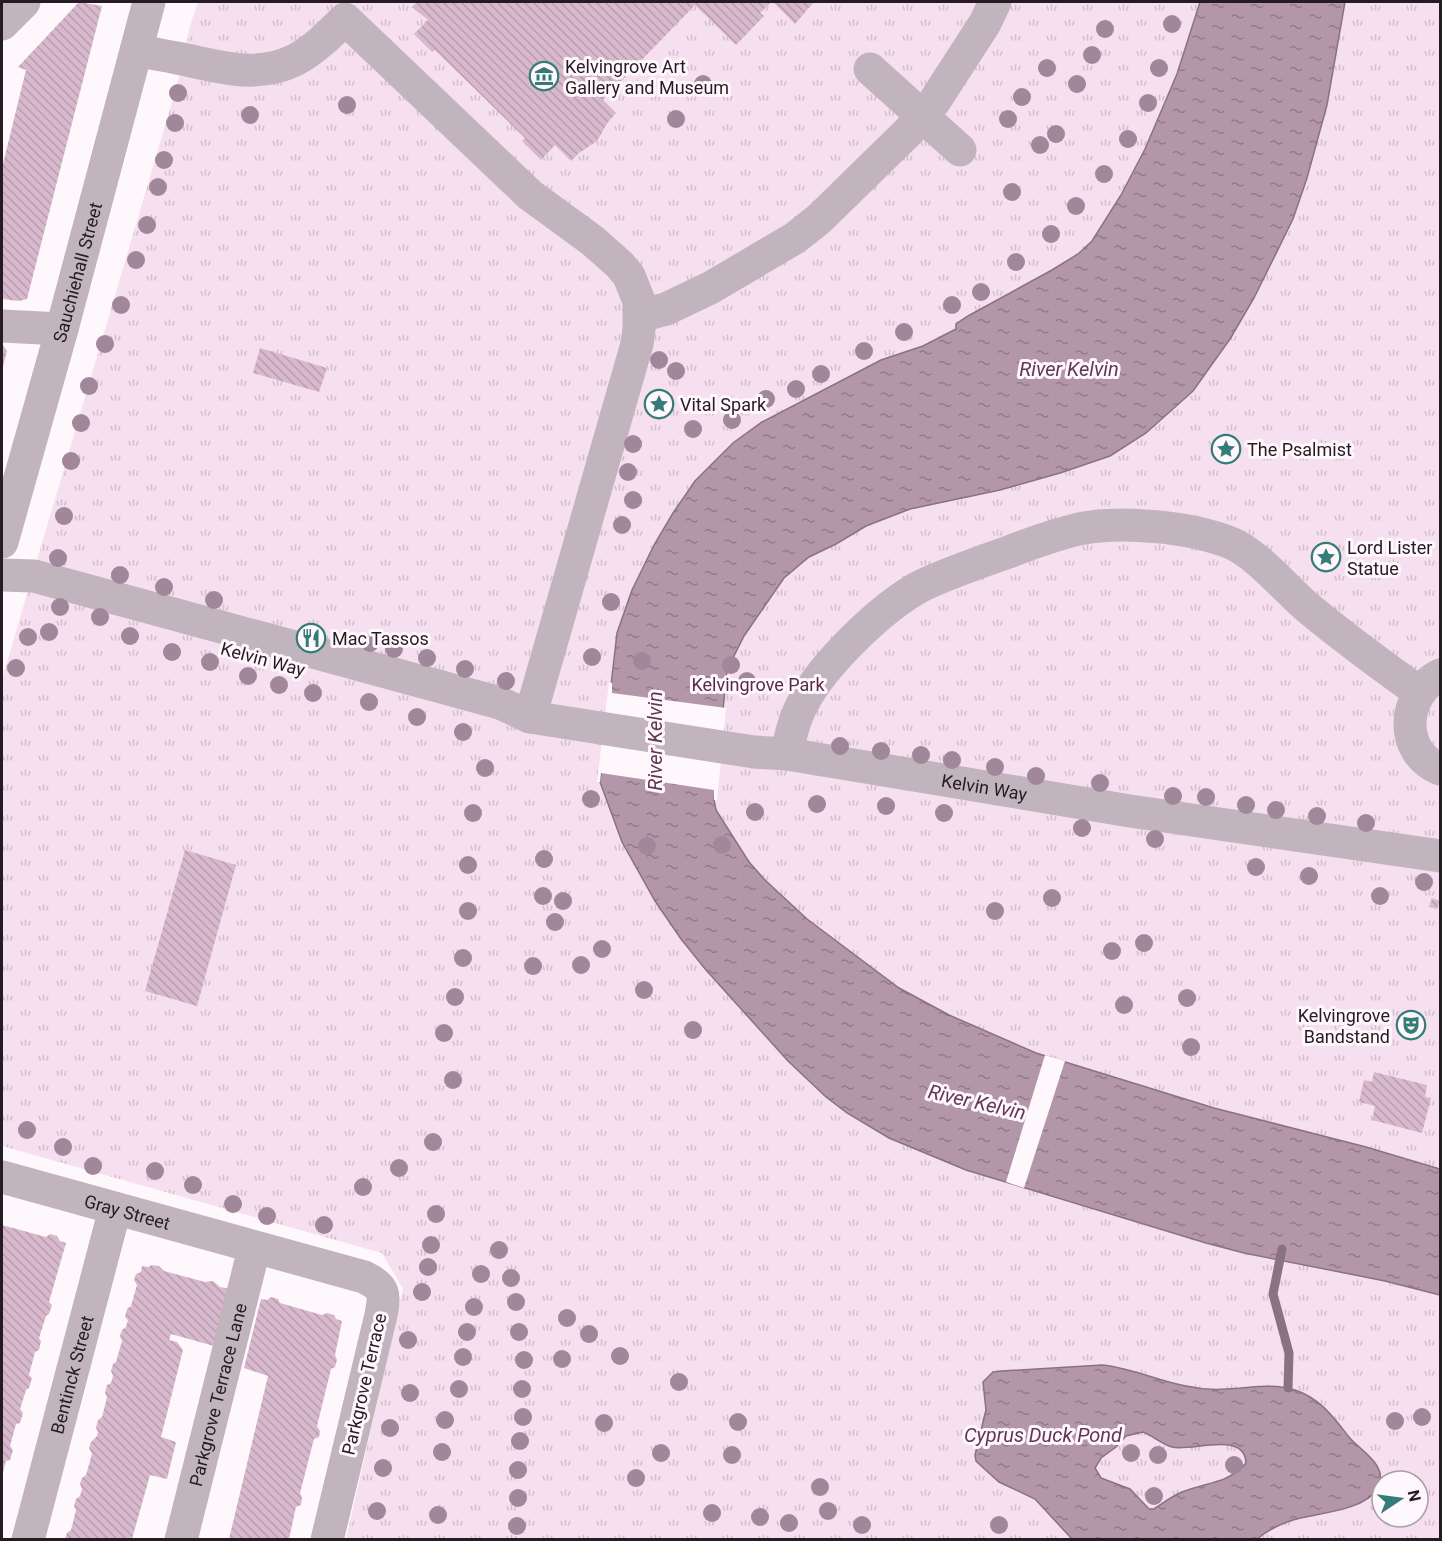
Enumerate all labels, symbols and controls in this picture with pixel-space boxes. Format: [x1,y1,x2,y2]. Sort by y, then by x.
place label: Kelvingrove Art Gallery and Museum [565,56,729,98]
museum icon: Kelvingrove Art Gallery and Museum [528,60,560,92]
street label: Sauchiehall Street [48,200,106,345]
water label: River Kelvin [1019,357,1119,381]
place icon: Vital Spark [643,388,675,420]
place label: Vital Spark [680,394,767,415]
place icon: The Psalmist [1210,433,1242,465]
place label: The Psalmist [1247,439,1352,460]
place label: Lord Lister Statue [1347,537,1432,579]
place icon: Lord Lister Statue [1310,541,1342,573]
restaurant icon: Mac Tassos [295,622,327,654]
place label: Mac Tassos [332,628,429,649]
street label: Kelvin Way [219,638,308,680]
park label: Kelvingrove Park [691,674,825,695]
water label: River Kelvin [643,691,667,791]
street label: Kelvin Way [940,769,1029,804]
place label: Kelvingrove Bandstand [1298,1005,1390,1047]
theatre icon: Kelvingrove Bandstand [1395,1009,1427,1041]
water label: River Kelvin [926,1079,1028,1125]
street label: Gray Street [82,1190,173,1234]
street label: Parkgrove Terrace Lane [184,1301,251,1488]
street label: Parkgrove Terrace [338,1311,390,1457]
street label: Bentinck Street [46,1313,97,1436]
water label: Cyprus Duck Pond [964,1423,1123,1447]
north arrow [1370,1469,1430,1529]
text: N [1404,1488,1425,1503]

